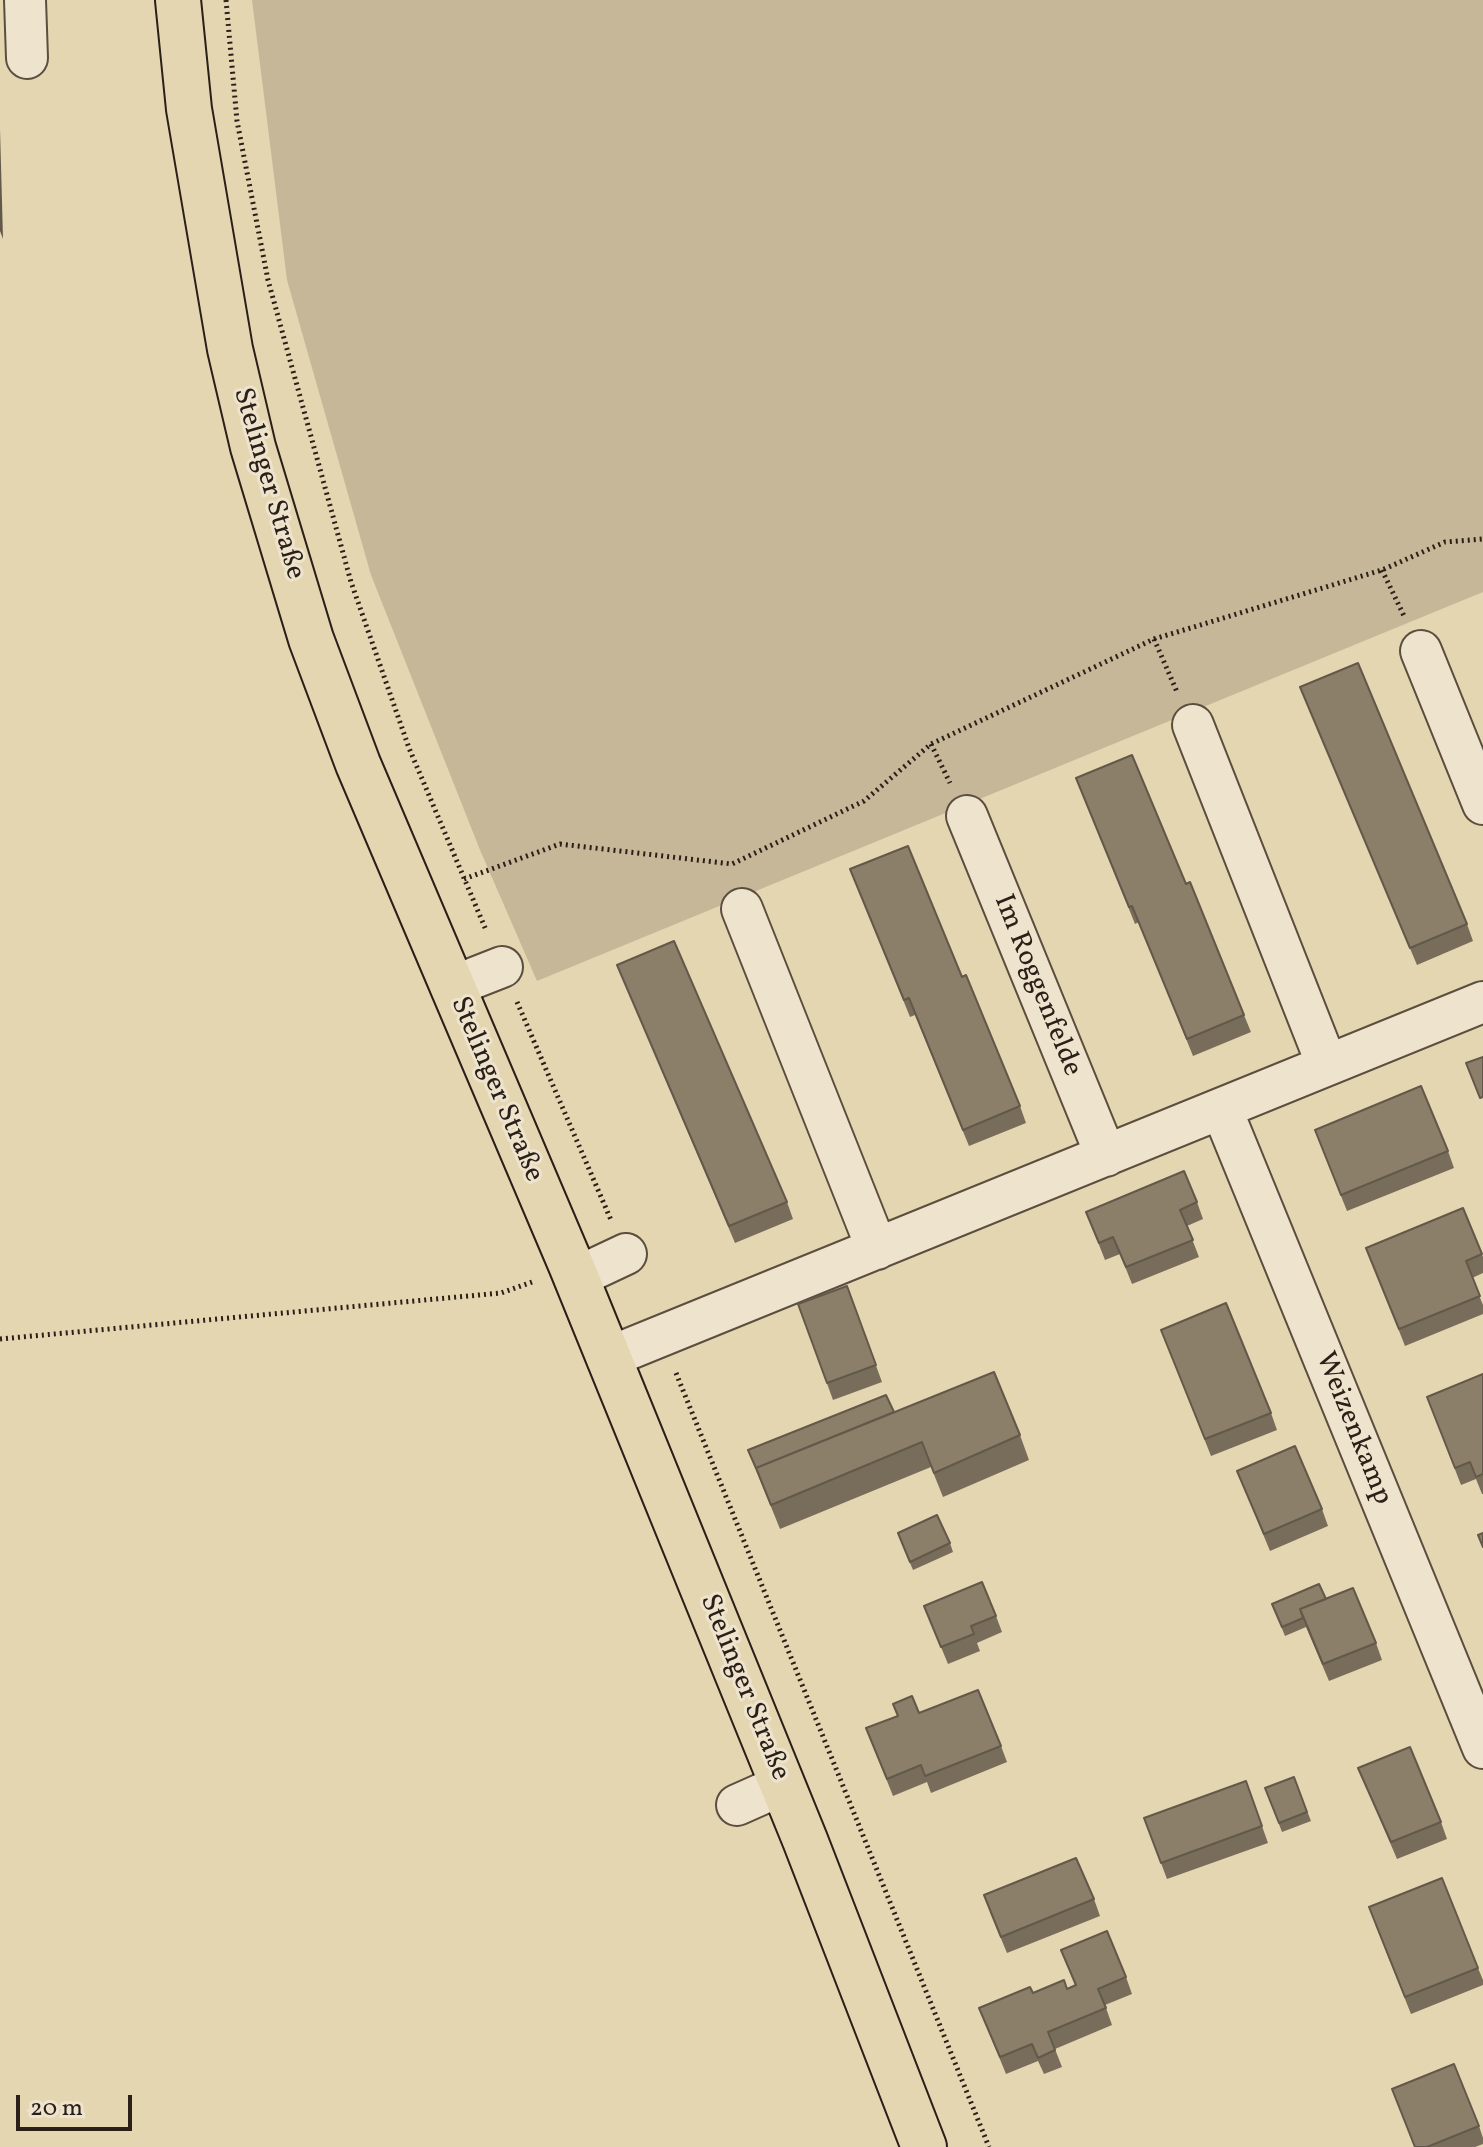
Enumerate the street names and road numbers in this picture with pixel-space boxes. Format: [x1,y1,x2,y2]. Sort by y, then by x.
street label: Stelinger Straße [224,384,310,584]
street label: Im Roggenfelde [984,890,1088,1082]
street label: Stelinger Straße [441,992,549,1188]
street label: Weizenkamp [1306,1348,1398,1510]
street label: Stelinger Straße [690,1590,796,1786]

